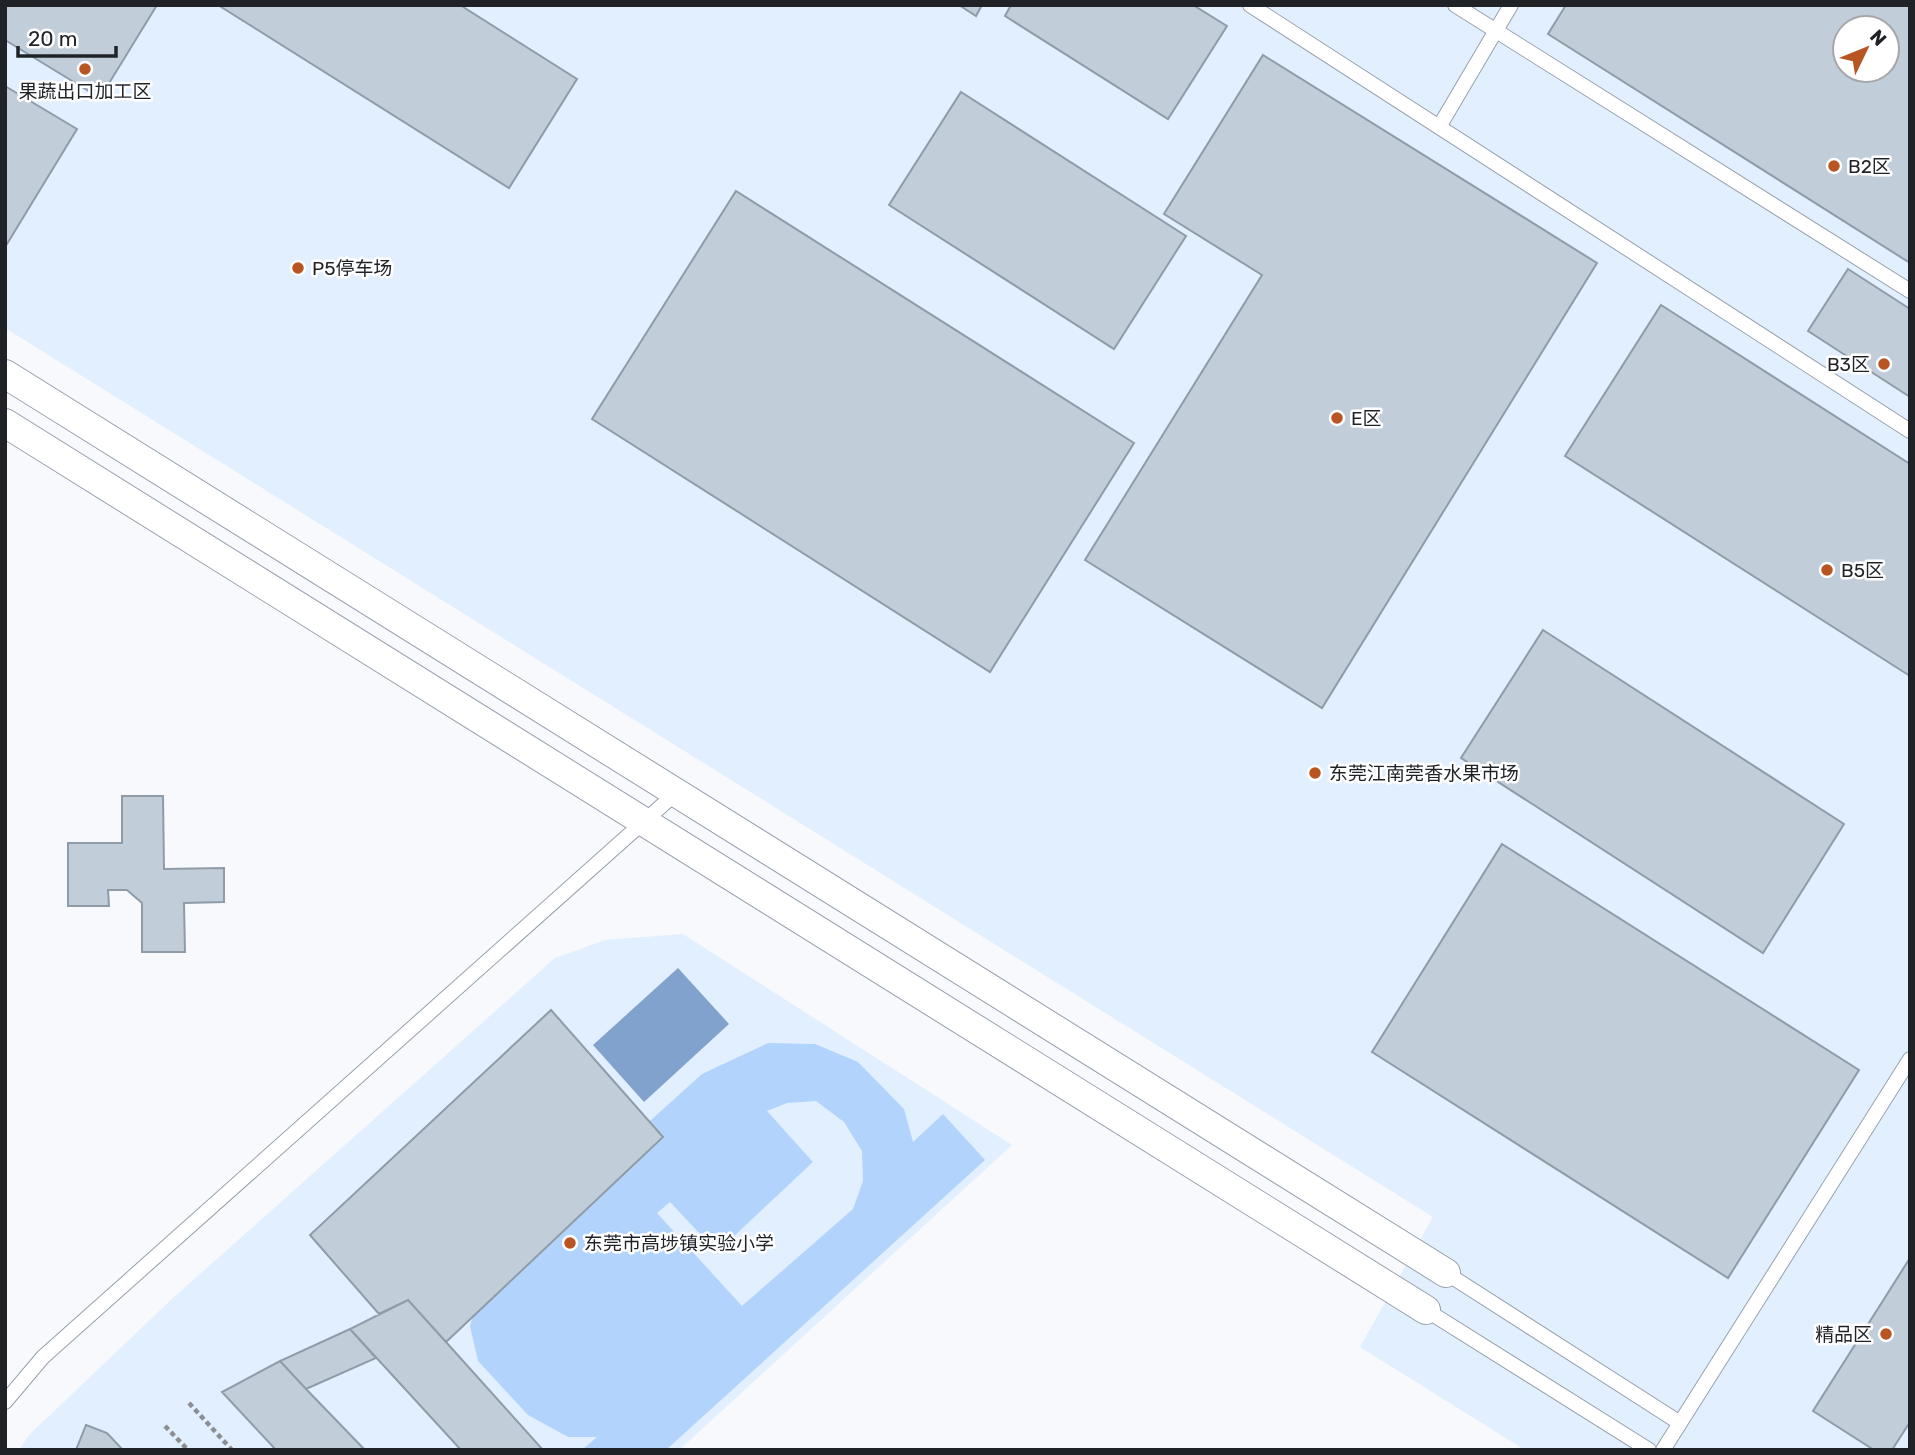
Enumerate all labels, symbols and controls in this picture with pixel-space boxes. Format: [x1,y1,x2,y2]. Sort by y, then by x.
scale bar [18,14,116,58]
north arrow [1831,14,1901,84]
text: N [1865,25,1891,51]
text: 20 m [28,26,77,51]
marker: 果蔬出口加工区 [77,61,93,77]
place label: 果蔬出口加工区 [18,80,152,103]
place label: B2区 [1848,155,1891,178]
marker: B2区 [1826,158,1842,174]
place label: P5停车场 [312,257,392,280]
marker: P5停车场 [290,260,306,276]
place label: B3区 [1827,353,1870,376]
marker: B3区 [1876,356,1892,372]
place label: E区 [1351,407,1382,430]
marker: E区 [1329,410,1345,426]
place label: B5区 [1841,559,1884,582]
marker: B5区 [1819,562,1835,578]
place label: 东莞江南莞香水果市场 [1329,762,1519,785]
marker: 东莞江南莞香水果市场 [1307,765,1323,781]
place label: 东莞市高埗镇实验小学 [584,1232,774,1255]
marker: 东莞市高埗镇实验小学 [562,1235,578,1251]
place label: 精品区 [1815,1323,1872,1346]
marker: 精品区 [1878,1326,1894,1342]

